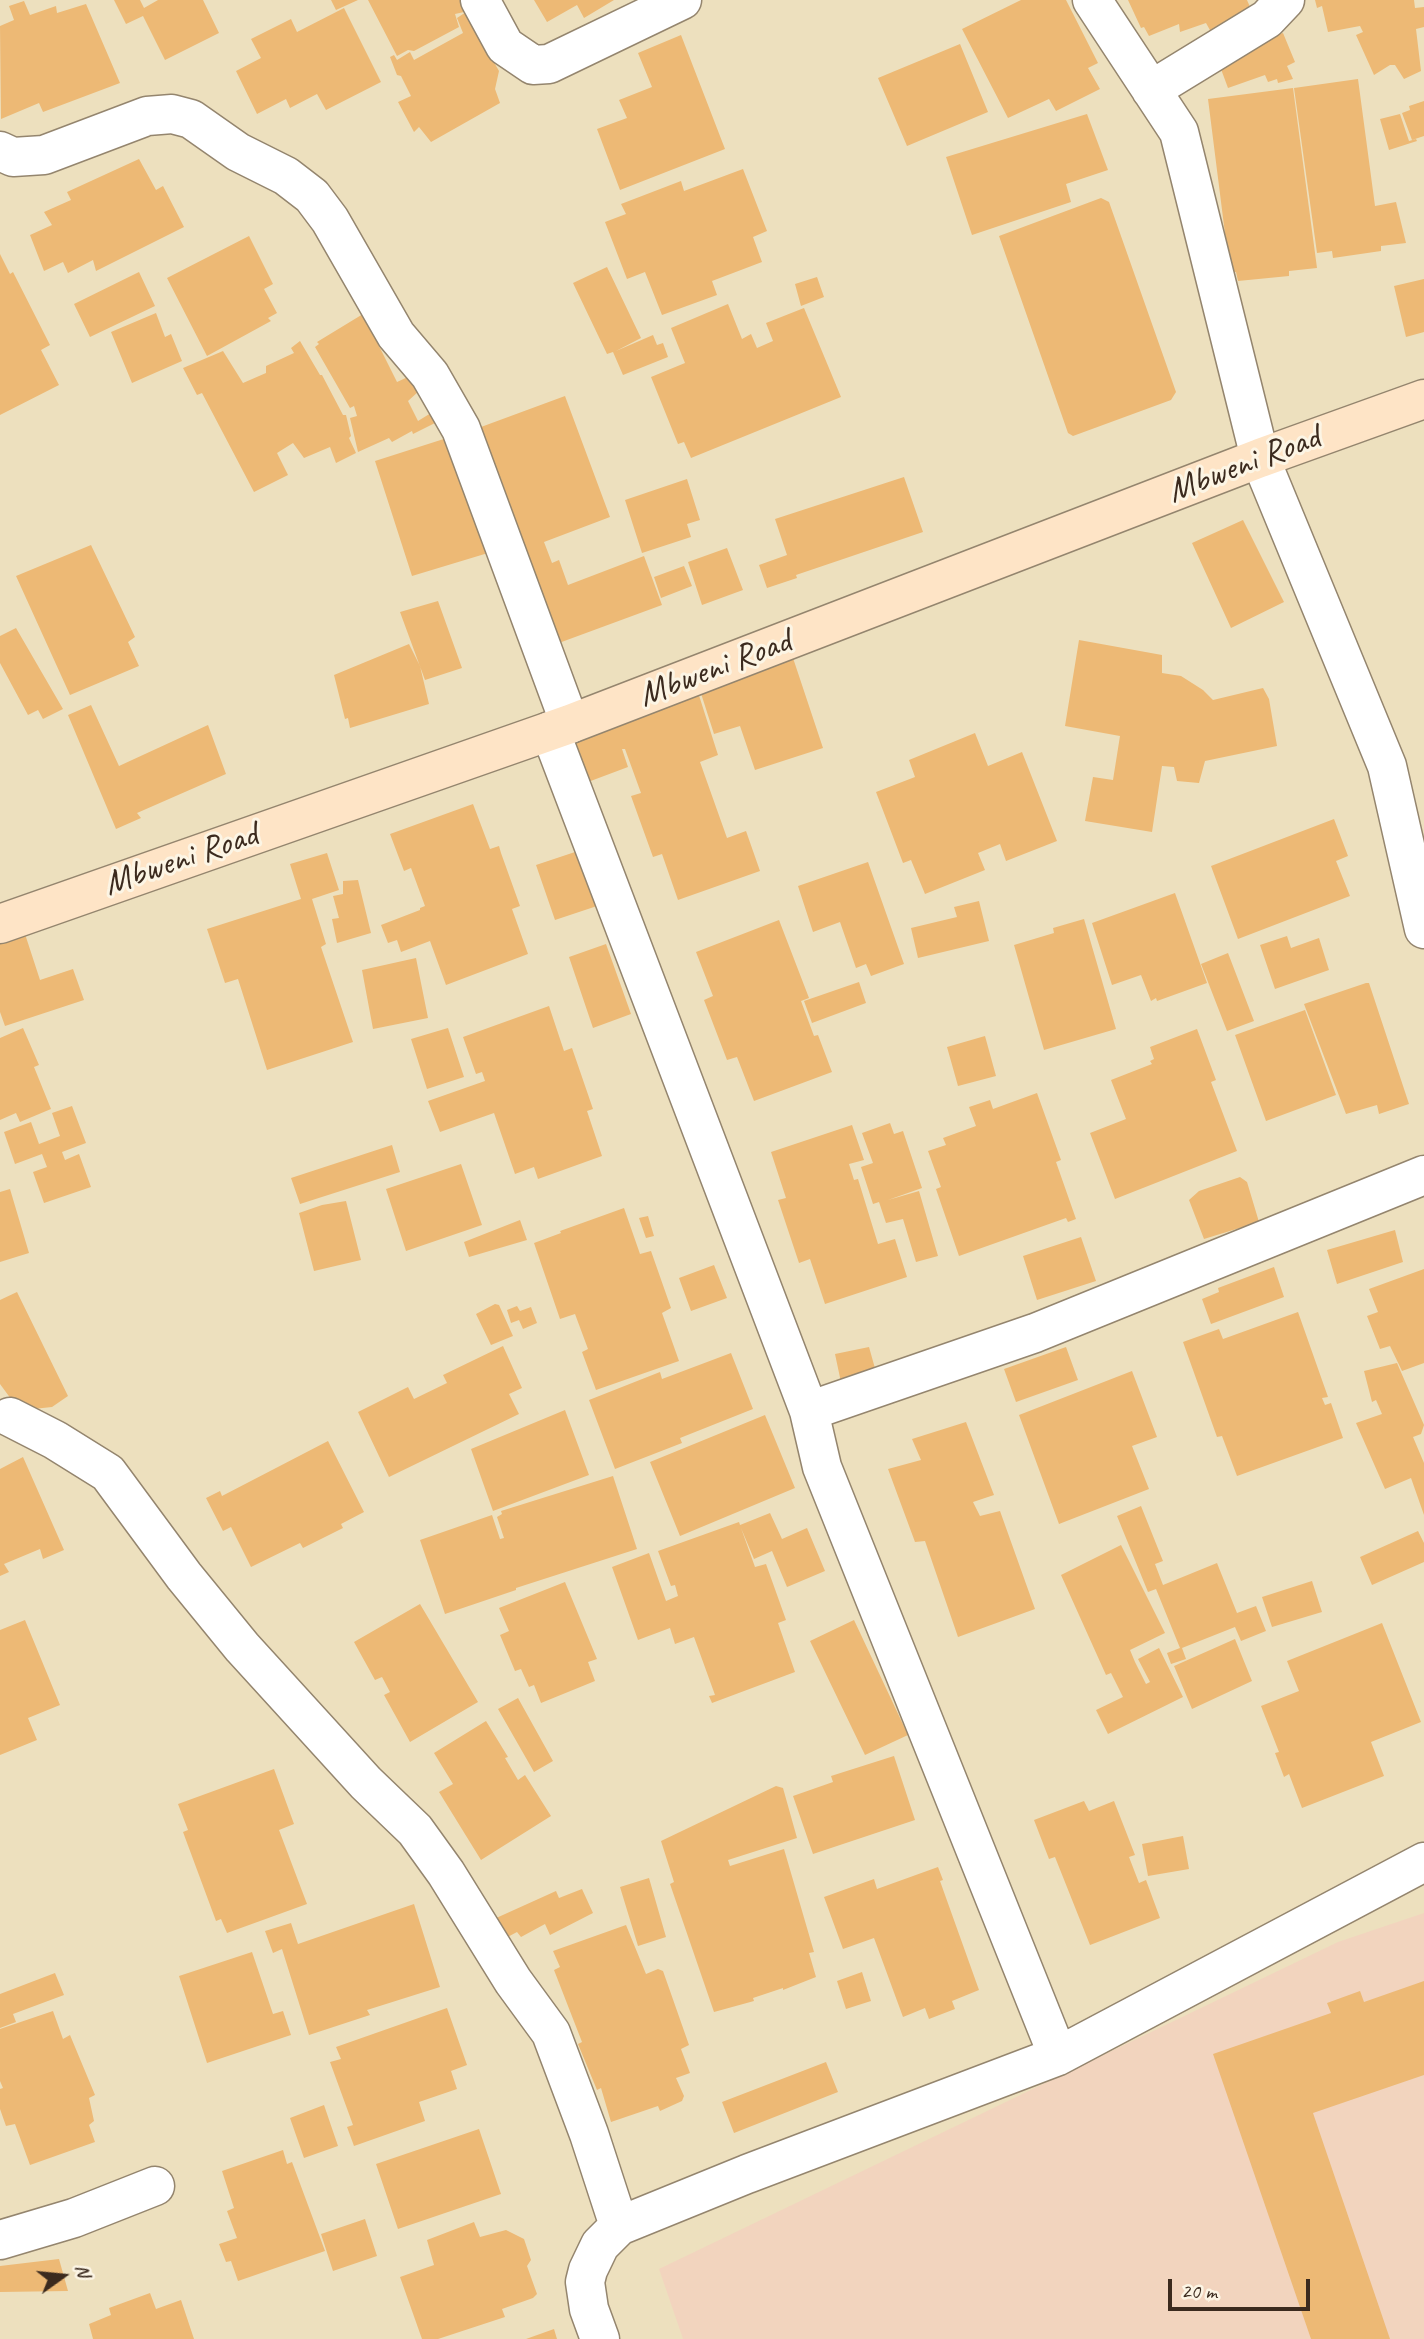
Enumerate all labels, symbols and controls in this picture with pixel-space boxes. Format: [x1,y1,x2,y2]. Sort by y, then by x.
street label: Mbweni Road [1162,417,1326,513]
street label: Mbweni Road [633,621,797,717]
street label: Mbweni Road [99,814,263,906]
north arrow [28,2241,98,2311]
text: N [70,2262,96,2279]
scale bar [1172,2266,1314,2310]
text: 20 m [1181,2278,1217,2304]

